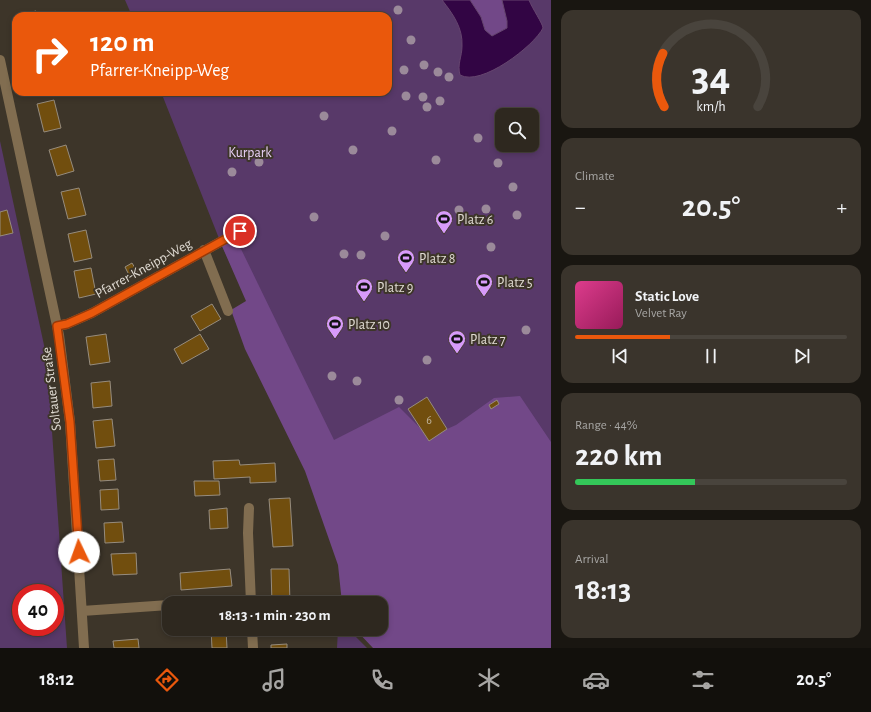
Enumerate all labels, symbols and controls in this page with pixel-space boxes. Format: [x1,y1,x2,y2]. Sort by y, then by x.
icon: right [24,28,76,80]
text: 120 m [90,29,155,57]
text: 34 [692,57,730,98]
text: Pfarrer-Kneipp-Weg [90,62,229,80]
text: km/h [696,99,726,113]
map controls [495,108,539,152]
button: search [495,108,539,152]
park label: Kurpark [228,146,272,160]
text: Climate [575,170,614,183]
text: 20.5° [682,192,740,222]
text: − [575,196,586,218]
text: + [836,196,847,218]
sports icon: Platz 6 [434,209,454,234]
place label: Platz 6 [457,213,493,227]
pin [223,214,257,248]
icon: arrive [229,220,251,242]
street label: Pfarrer-Kneipp-Weg [93,236,194,301]
sports icon: Platz 8 [396,248,416,273]
place label: Platz 8 [419,252,455,266]
sports icon: Platz 5 [474,272,494,297]
place label: Platz 5 [497,276,533,290]
sports icon: Platz 9 [354,277,374,302]
place label: Platz 9 [377,281,413,295]
text: Static Love [635,289,699,304]
text: Velvet Ray [635,307,687,320]
sports icon: Platz 10 [325,314,345,339]
place label: Platz 10 [348,318,390,332]
sports icon: Platz 7 [447,329,467,354]
place label: Platz 7 [470,333,506,347]
icon: previous [609,345,631,367]
icon: pause [700,345,722,367]
icon: next [791,345,813,367]
street label: Soltauer Straße [40,346,64,431]
house number: 6 [426,414,432,426]
text: Range · 44% [575,419,637,432]
text: 220 km [575,441,662,471]
position arrow [58,531,100,573]
text: Arrival [575,553,608,566]
text: 18:13 [575,575,631,605]
speed limit sign: 40 [12,584,64,636]
text: 18:13 · 1 min · 230 m [219,608,331,623]
icon: directions [153,666,181,694]
icon: music [260,666,288,694]
icon: phone [368,666,396,694]
icon: climate [475,666,503,694]
icon: car [582,666,610,694]
icon: filters [689,666,717,694]
text: 18:12 [40,671,74,689]
text: 20.5° [796,671,831,689]

